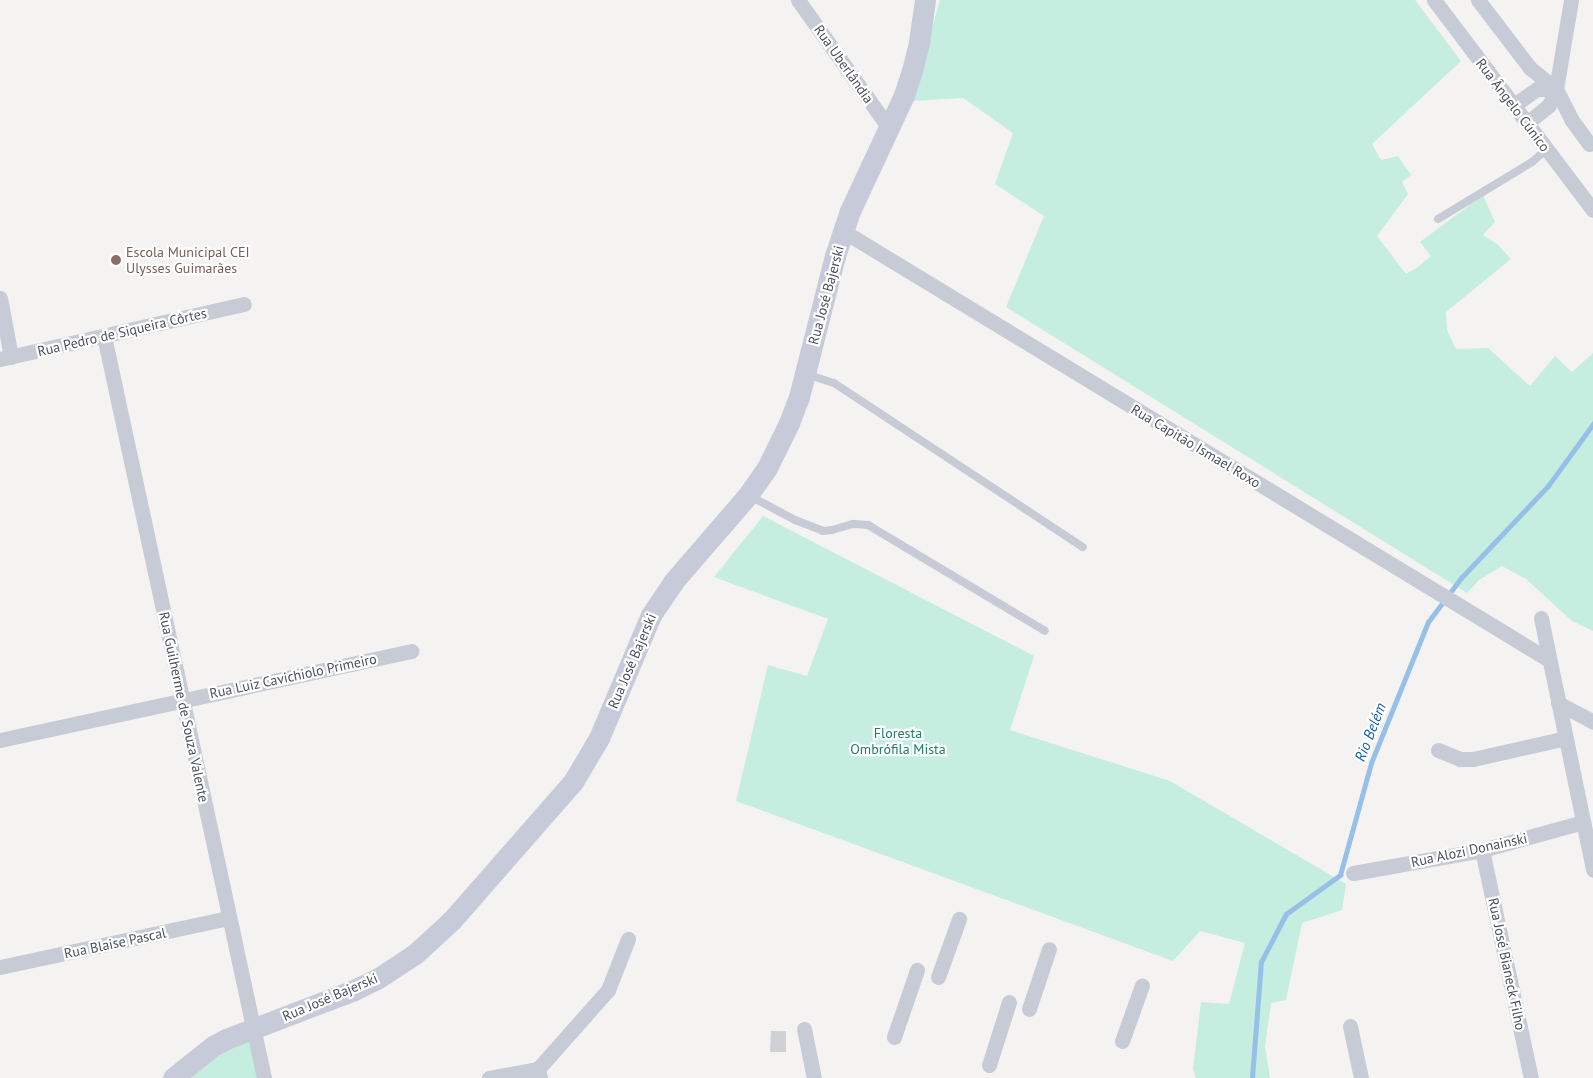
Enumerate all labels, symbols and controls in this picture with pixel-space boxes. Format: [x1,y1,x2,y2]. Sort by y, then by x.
street label: Rua Uberlândia [811,22,877,106]
street label: Rua Ângelo Cúnico [1472,55,1554,155]
place label: Escola Municipal CEI Ulysses Guimarães [126,244,250,276]
street label: Rua José Bajerski [805,244,847,346]
marker: Escola Municipal CEI Ulysses Guimarães [110,254,122,266]
street label: Rua Pedro de Siqueira Côrtes [36,304,208,360]
street label: Rua Capitão Ismael Roxo [1128,401,1264,491]
street label: Rua Guilherme de Souza Valente [156,610,212,804]
street label: Rua José Bajerski [604,611,660,711]
street label: Rua Luiz Cavichiolo Primeiro [208,650,378,702]
water label: Rio Belém [1351,700,1389,764]
park label: Floresta Ombrófila Mista [850,725,946,758]
street label: Rua Alozi Donainski [1409,829,1529,871]
street label: Rua José Bianeck Filho [1485,896,1529,1032]
street label: Rua Blaise Pascal [63,924,167,962]
street label: Rua José Bajerski [280,969,380,1025]

